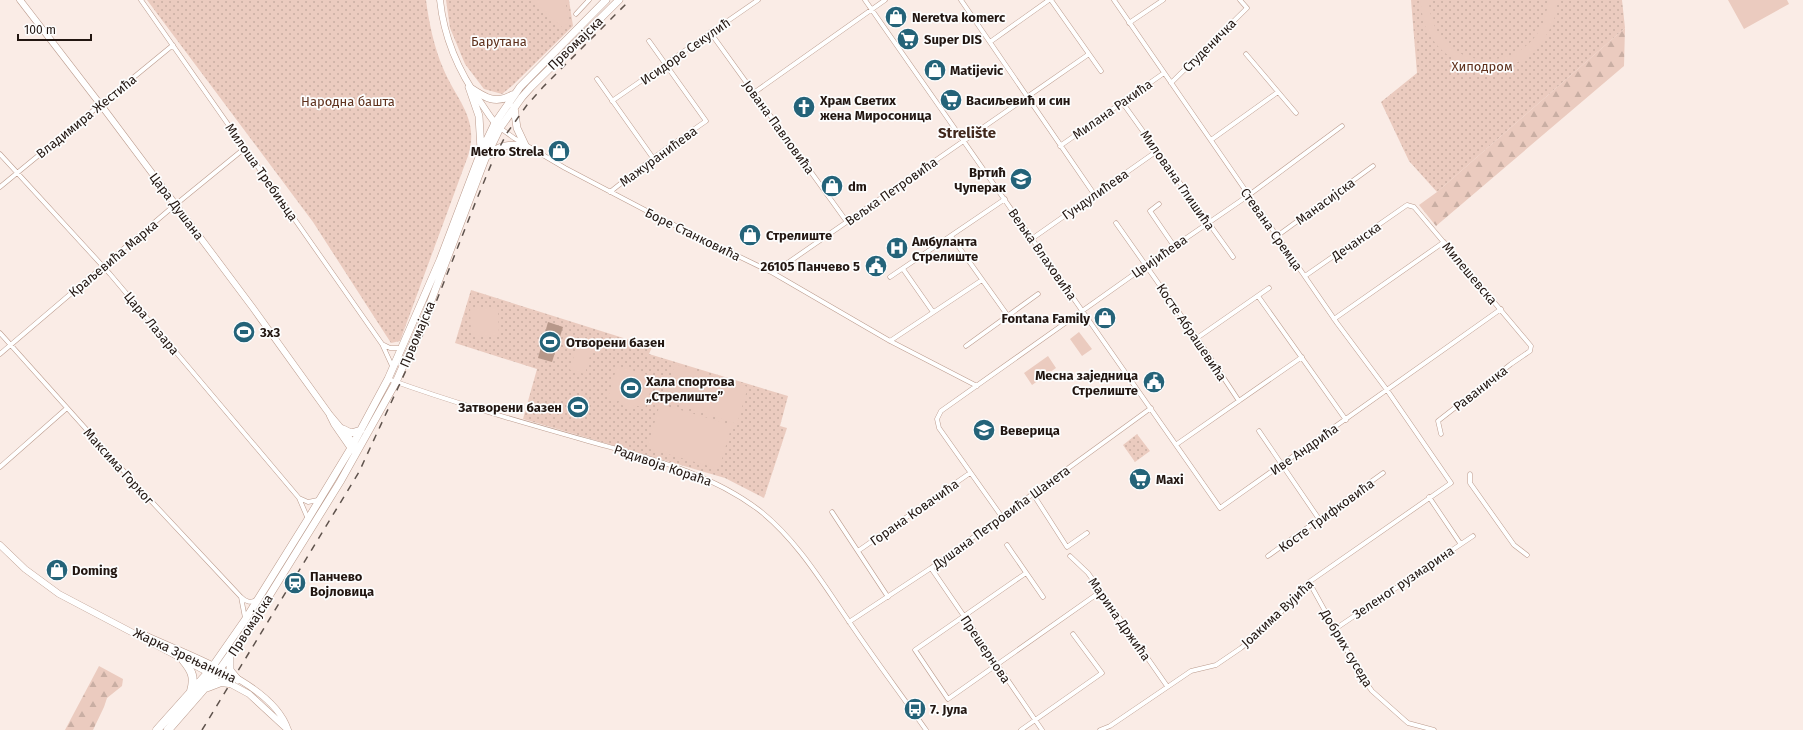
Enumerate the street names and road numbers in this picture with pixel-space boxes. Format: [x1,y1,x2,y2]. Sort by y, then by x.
street label: Првомајска [545,13,606,73]
street label: Исидоре Секулић [638,15,733,88]
street label: Студеничка [1180,16,1239,75]
street label: Владимира Жестића [33,71,139,161]
street label: Милана Ракића [1070,76,1155,142]
street label: Јована Павловића [740,78,818,177]
street label: Милоша Требињца [222,120,301,224]
street label: Мажуранићева [617,123,700,190]
street label: Милована Глишића [1137,127,1218,233]
street label: Вељка Петровића [842,154,940,229]
street label: Гундулићева [1059,166,1131,223]
street label: Цара Душана [146,170,207,243]
street label: Манасијска [1293,175,1358,228]
street label: Стевана Сремца [1238,185,1306,273]
street label: Боре Станковића [643,205,743,264]
street label: Вељка Влаховића [1005,206,1080,303]
street label: Краљевића Марка [66,217,161,300]
street label: Дечанска [1328,219,1384,264]
street label: Цвијићева [1129,232,1190,281]
street label: Милешевска [1439,239,1500,308]
street label: Косте Абрашевића [1153,281,1230,384]
street label: Цара Лазара [121,289,182,358]
street label: Првомајска [397,299,438,370]
street label: Раваничка [1450,363,1510,414]
street label: Иве Андрића [1267,420,1341,478]
street label: Максима Горког [80,425,157,508]
street label: Радивоја Кораћа [612,442,714,489]
street label: Душана Петровића Шанета [929,463,1073,573]
street label: Горана Ковачића [867,476,962,549]
street label: Косте Трифковића [1276,476,1377,555]
street label: Зеленог рузмарина [1350,543,1457,622]
street label: Марина Држића [1085,575,1154,664]
street label: Јоакима Вујића [1238,576,1316,650]
street label: Првомајска [225,592,276,659]
street label: Добрих суседа [1317,606,1376,690]
street label: Прешернова [957,613,1014,686]
street label: Жарка Зрењанина [131,625,239,686]

